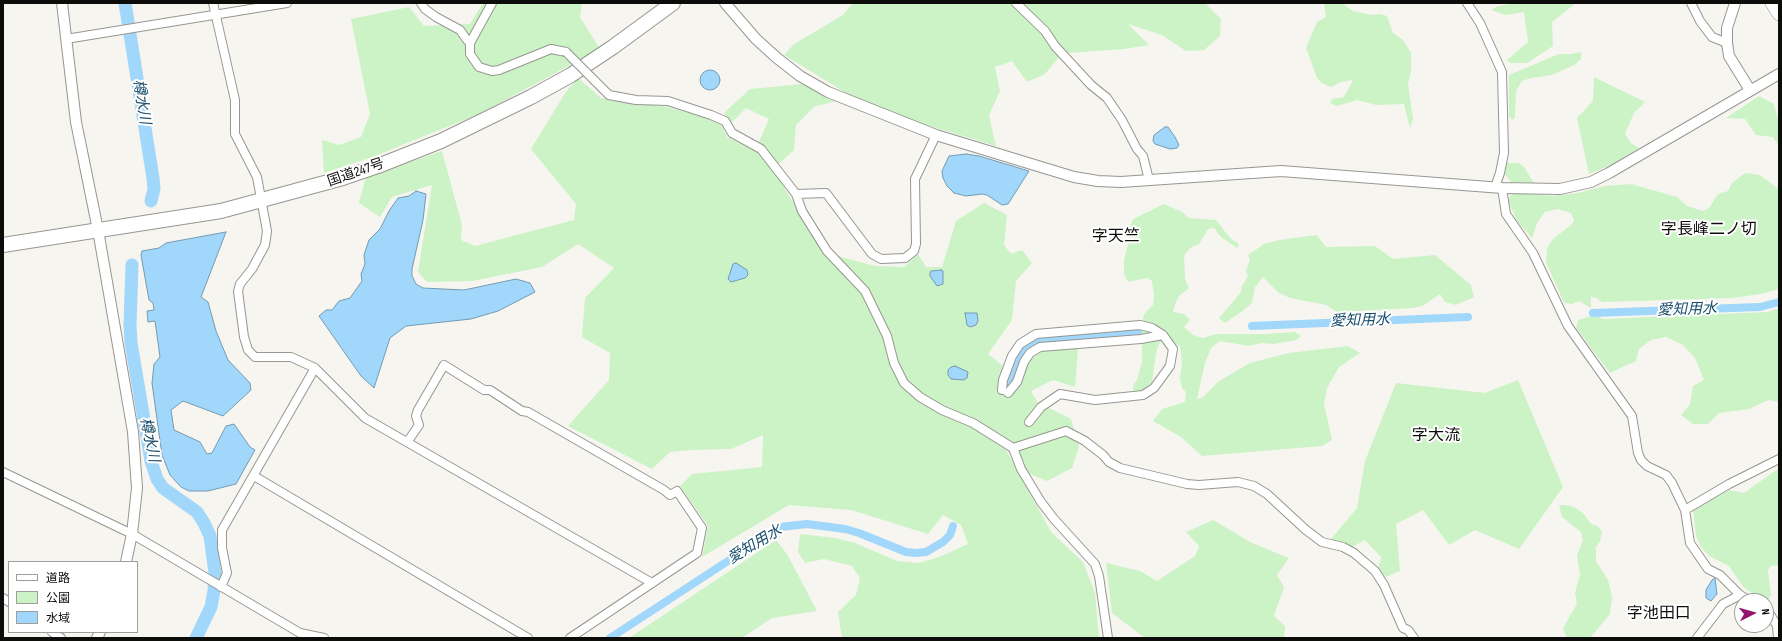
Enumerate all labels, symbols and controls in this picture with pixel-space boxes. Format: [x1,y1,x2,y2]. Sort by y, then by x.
water label: 樽水川 [129,78,153,126]
street label: 国道247号 [325,155,387,191]
district label: 字長峰二ノ切 [1661,220,1757,240]
district label: 字天竺 [1092,227,1140,247]
water label: 愛知用水 [1657,300,1717,320]
water label: 愛知用水 [1330,311,1390,331]
water label: 樽水川 [136,416,162,464]
district label: 字大流 [1412,426,1460,446]
water label: 愛知用水 [725,522,785,568]
legend [8,561,138,633]
text: 道路 [46,571,70,586]
text: 公園 [46,591,70,606]
north arrow [1734,593,1774,633]
district label: 字池田口 [1627,604,1691,624]
text: N [1759,608,1772,615]
text: 水域 [46,611,70,626]

